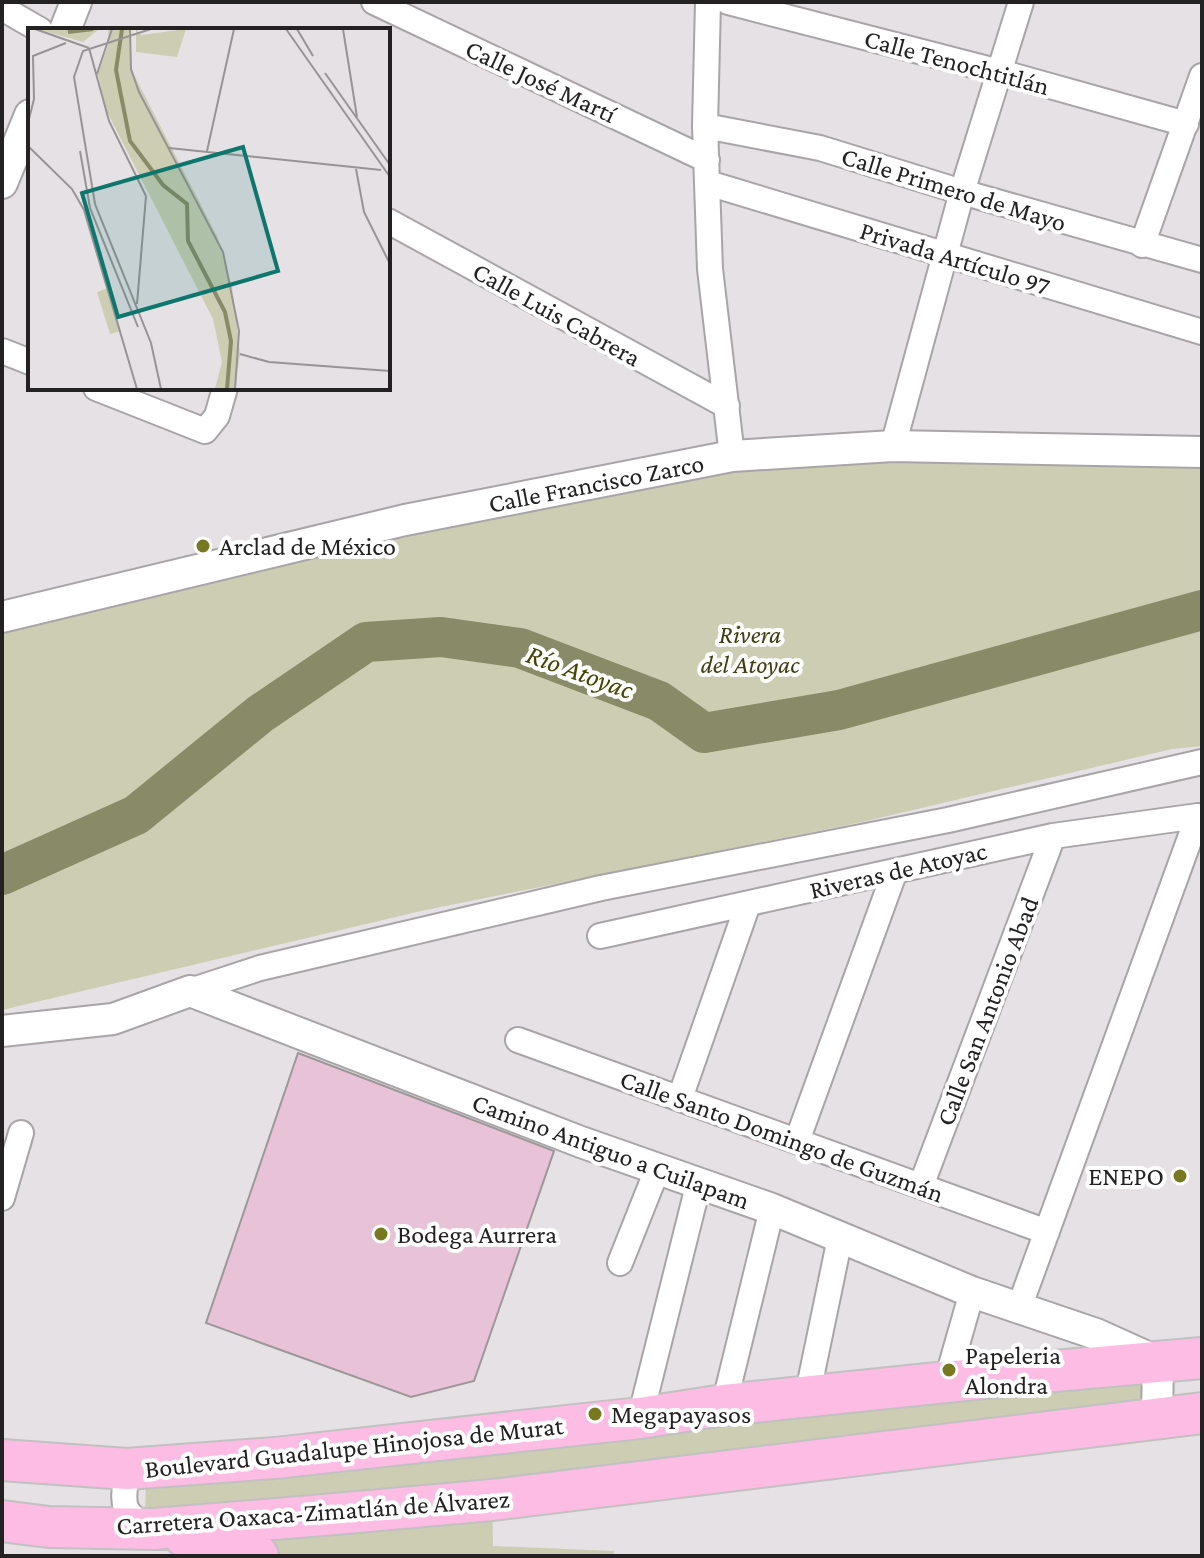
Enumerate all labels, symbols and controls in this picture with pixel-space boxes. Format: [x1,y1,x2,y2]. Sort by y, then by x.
street label: Calle Tenochtitlán [861,24,1052,101]
inset map [28,28,390,390]
street label: Calle José Martí [461,34,622,129]
street label: Calle Primero de Mayo [838,142,1070,237]
street label: Privada Artículo 97 [857,216,1053,301]
street label: Calle Luis Cabrera [468,256,646,372]
street label: Calle Francisco Zarco [486,448,706,519]
place label: Arclad de México [219,532,396,561]
marker: Arclad de México [194,537,212,555]
park label: Rivera del Atoyac [701,620,800,679]
water label: Río Atoyac [522,638,638,705]
street label: Riveras de Atoyac [807,836,990,905]
street label: Calle San Antonio Abad [930,892,1045,1130]
street label: Calle Santo Domingo de Guzmán [616,1064,947,1209]
street label: Camino Antiguo a Cuilapam [468,1088,754,1215]
place label: ENEPO [1088,1162,1164,1191]
marker: ENEPO [1171,1167,1189,1185]
place label: Bodega Aurrera [397,1220,557,1249]
marker: Bodega Aurrera [372,1225,390,1243]
place label: Papeleria Alondra [965,1341,1061,1400]
marker: Papeleria Alondra [940,1361,958,1379]
place label: Megapayasos [611,1400,751,1429]
marker: Megapayasos [586,1405,604,1423]
street label: Boulevard Guadalupe Hinojosa de Murat [143,1411,565,1484]
street label: Carretera Oaxaca-Zimatlán de Álvarez [115,1484,511,1541]

